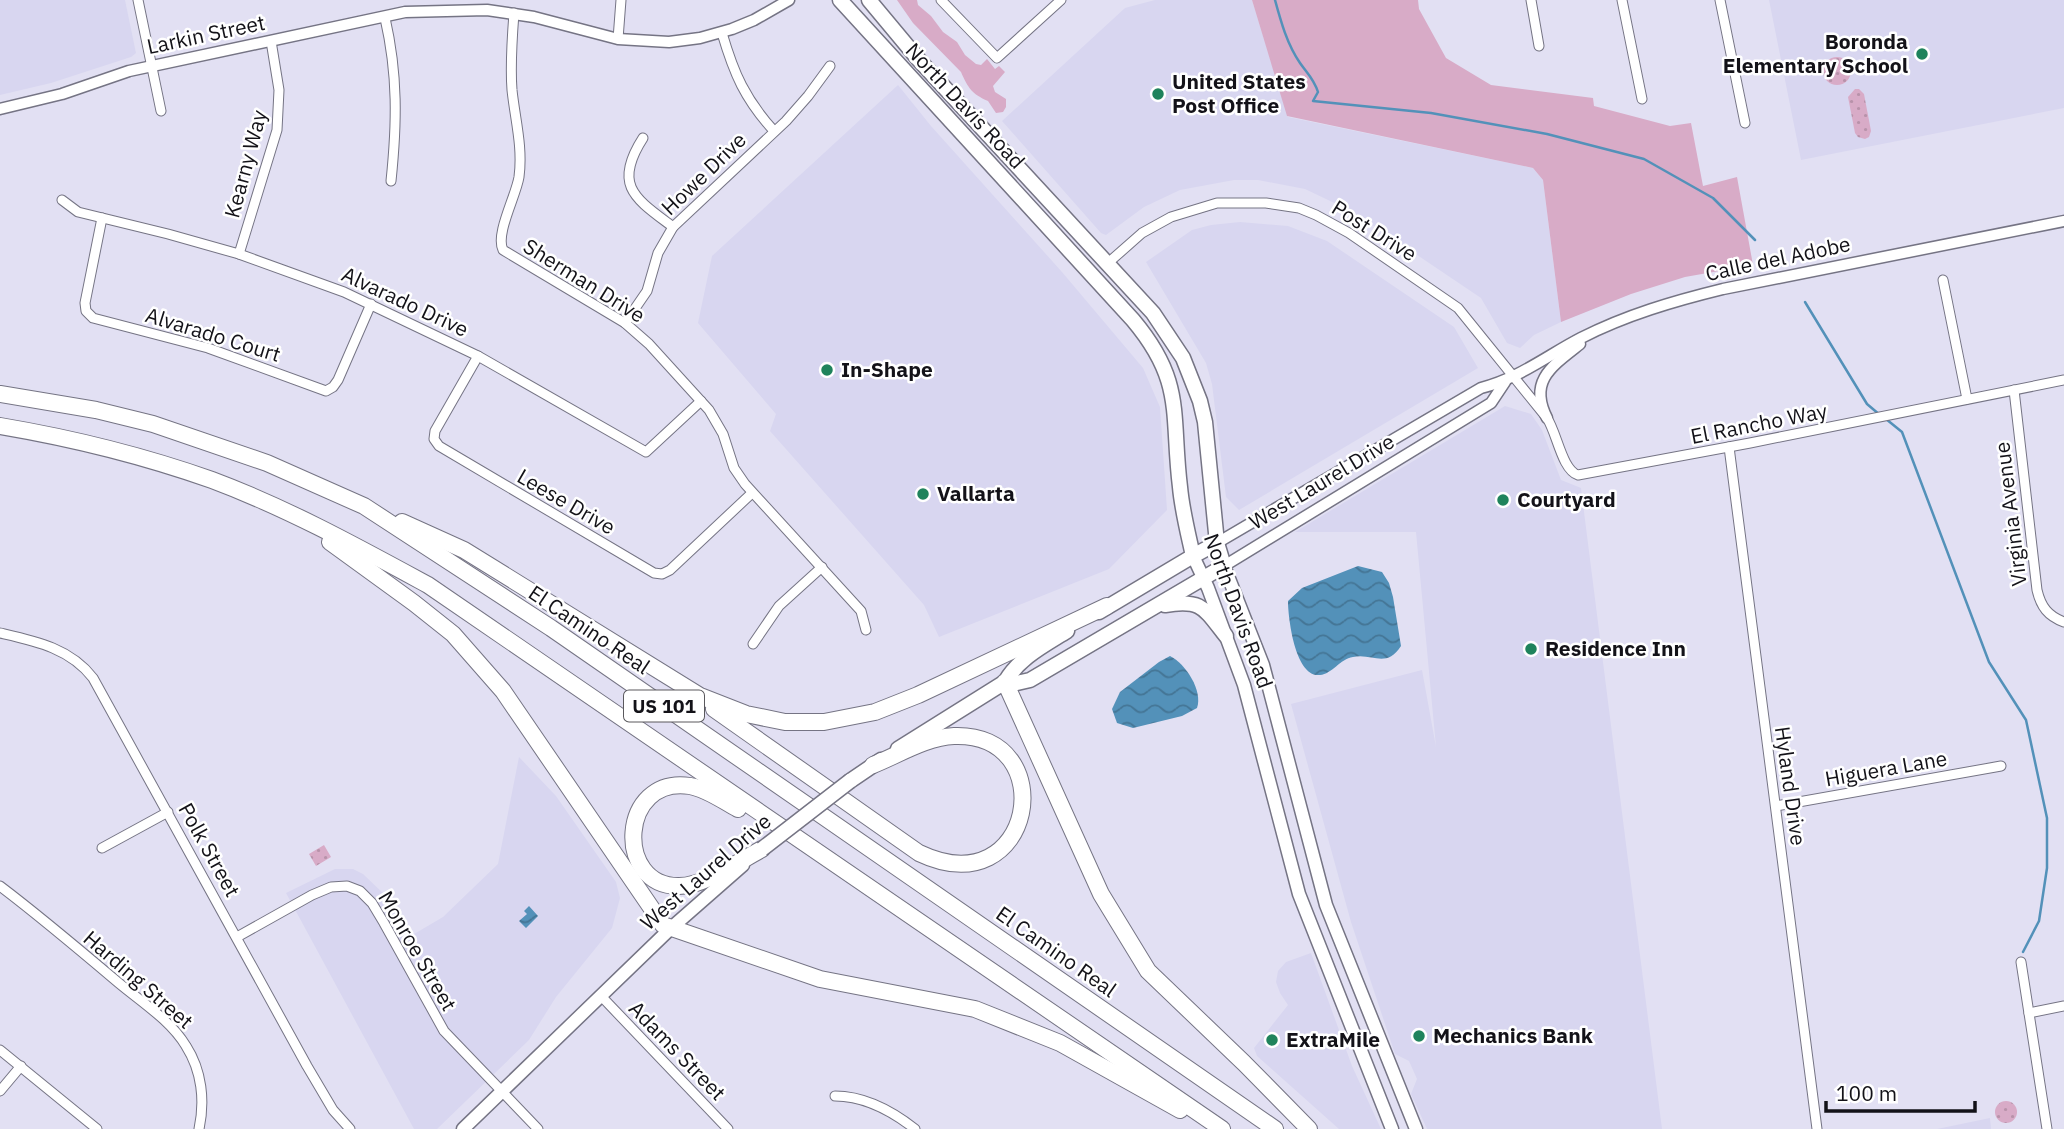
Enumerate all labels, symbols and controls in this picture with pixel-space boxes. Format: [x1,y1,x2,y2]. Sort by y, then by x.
street label: Larkin Street [144,8,268,60]
place label: Boronda Elementary School [1723,27,1908,79]
street label: North Davis Road [900,36,1031,174]
marker: Boronda Elementary School [1914,46,1930,62]
place label: United States Post Office [1172,67,1306,119]
marker: United States Post Office [1150,86,1166,102]
street label: Kearny Way [217,106,273,221]
street label: Howe Drive [655,126,752,221]
street label: Post Drive [1327,193,1422,267]
street label: Calle del Adobe [1703,229,1853,287]
street label: Sherman Drive [518,232,651,329]
street label: Alvarado Drive [338,259,473,343]
street label: Alvarado Court [142,300,284,368]
place label: In-Shape [841,355,933,383]
marker: In-Shape [819,362,835,378]
street label: El Rancho Way [1688,396,1830,450]
street label: West Laurel Drive [1244,427,1399,536]
street label: Virginia Avenue [1987,440,2033,588]
street label: Leese Drive [512,462,621,540]
place label: Vallarta [937,479,1015,507]
place label: Courtyard [1517,485,1616,513]
marker: Vallarta [915,486,931,502]
marker: Courtyard [1495,492,1511,508]
street label: North Davis Road [1198,529,1280,692]
street label: El Camino Real [523,578,656,680]
place label: Residence Inn [1545,634,1686,662]
marker: Residence Inn [1523,641,1539,657]
road number: US 101 [624,691,704,722]
street label: Hyland Drive [1769,724,1813,847]
street label: Higuera Lane [1823,744,1949,793]
street label: Polk Street [173,798,247,902]
street label: West Laurel Drive [634,807,777,936]
street label: Monroe Street [372,885,464,1016]
street label: El Camino Real [991,899,1123,1003]
street label: Harding Street [78,924,199,1035]
street label: Adams Street [623,995,732,1106]
place label: Mechanics Bank [1433,1021,1594,1049]
place label: ExtraMile [1286,1025,1380,1053]
marker: Mechanics Bank [1411,1028,1427,1044]
marker: ExtraMile [1264,1032,1280,1048]
scale bar [1826,1070,1975,1114]
text: 100 m [1836,1079,1897,1107]

